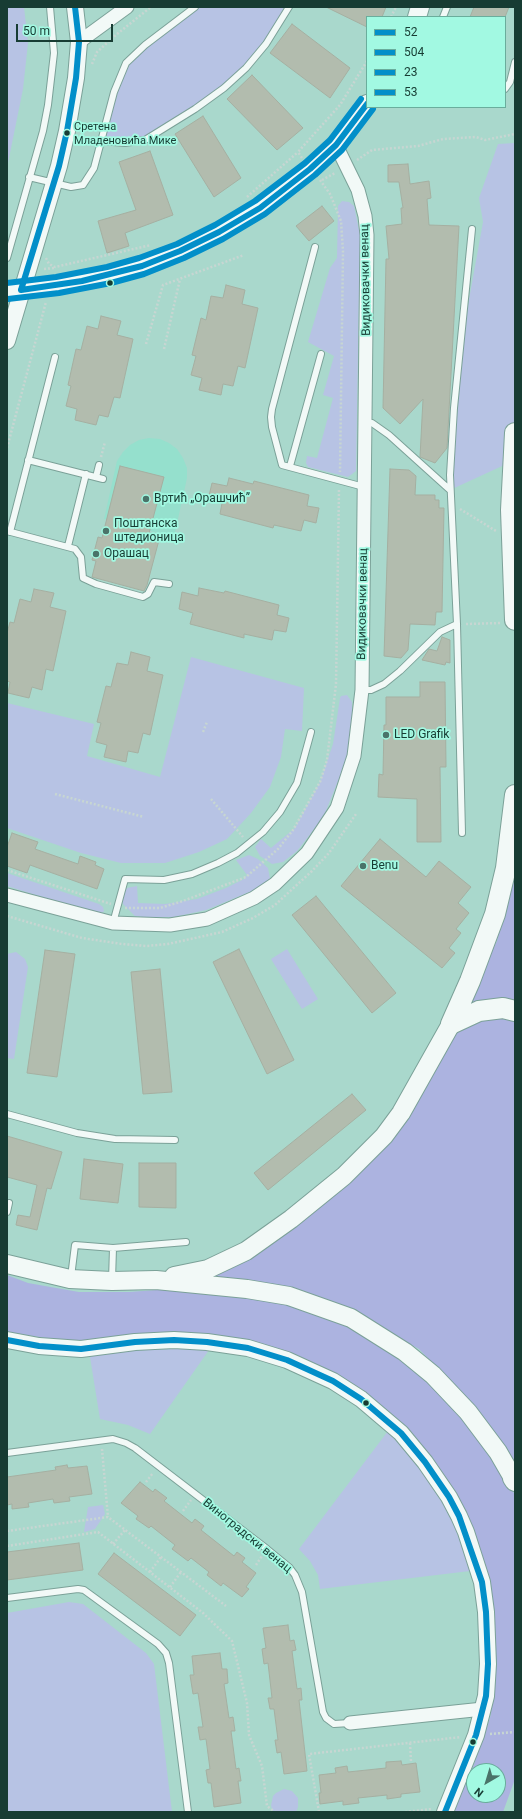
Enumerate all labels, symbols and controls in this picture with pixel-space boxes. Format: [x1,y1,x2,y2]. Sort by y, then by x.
scale bar [18,16,115,42]
legend [366,16,506,108]
text: 50 m [23,24,50,38]
text: 52 [404,25,418,39]
text: 504 [404,45,424,59]
text: 23 [404,65,418,79]
text: 53 [404,85,418,99]
place label: Сретена Младеновића Мике [74,120,176,146]
marker: Сретена Младеновића Мике [62,128,72,138]
street label: Видиковачки венац [358,224,374,336]
unlabelled marker [105,278,115,288]
place label: Вртић „Орашчић” [154,492,250,506]
marker: Вртић „Орашчић” [141,494,151,504]
place label: Поштанска штедионица [114,517,184,545]
marker: Поштанска штедионица [101,526,111,536]
place label: Орашац [104,547,149,561]
street label: Видиковачки венац [355,548,371,660]
marker: Орашац [91,549,101,559]
place label: LED Grafik [394,728,449,742]
marker: LED Grafik [381,730,391,740]
place label: Benu [371,859,398,873]
marker: Benu [358,861,368,871]
unlabelled marker [361,1398,371,1408]
street label: Виноградски венац [200,1496,294,1576]
unlabelled marker [468,1737,478,1747]
north arrow [466,1763,506,1803]
text: N [472,1785,486,1800]

